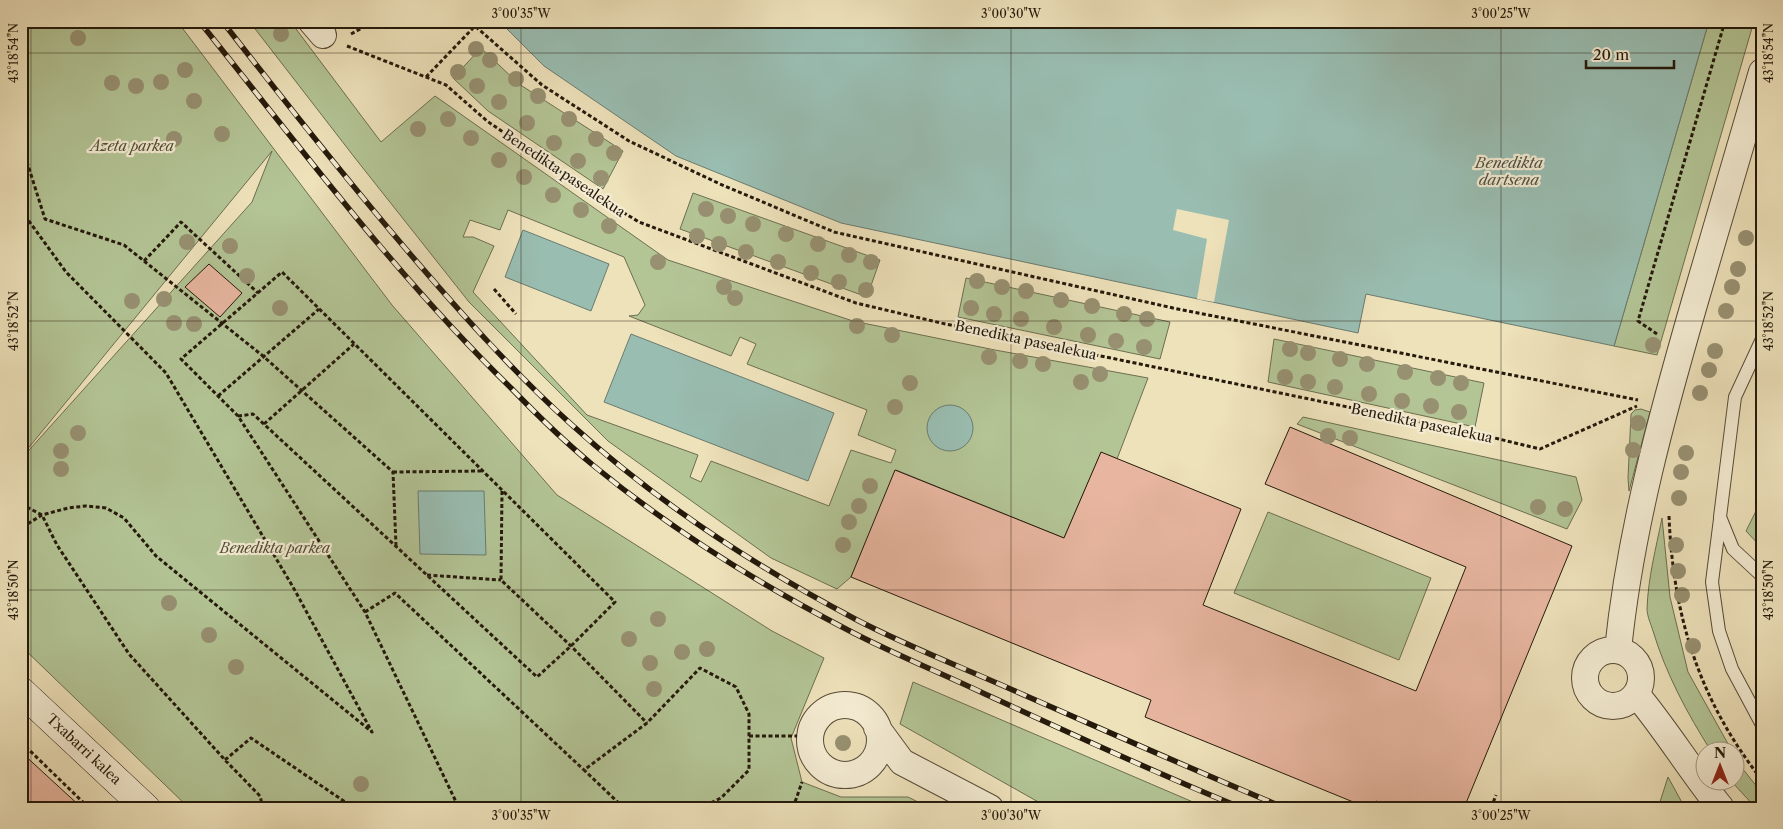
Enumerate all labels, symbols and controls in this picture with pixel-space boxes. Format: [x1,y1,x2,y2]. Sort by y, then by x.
text: 3°00'35"W [491,6,551,21]
text: 3°00'30"W [981,6,1042,21]
text: 3°00'25"W [1471,6,1532,21]
text: 43°18'54"N [6,23,21,83]
text: 43°18'54"N [1761,23,1776,83]
scale bar [1586,38,1673,70]
text: 20 m [1593,45,1629,64]
street label: Benedikta pasealekua [499,125,629,221]
park label: Azeta parkea [88,137,174,155]
water label: Benedikta dartsena [1474,153,1543,189]
text: 43°18'52"N [6,291,21,351]
text: 43°18'52"N [1761,291,1776,351]
street label: Benedikta pasealekua [954,316,1099,364]
street label: Benedikta pasealekua [1350,399,1495,447]
park label: Benedikta parkea [219,539,331,557]
text: 43°18'50"N [6,560,21,620]
text: 43°18'50"N [1761,560,1776,620]
street label: Txabarri kalea [43,710,126,789]
north arrow [1696,742,1746,792]
text: N [1714,744,1726,762]
text: 3°00'35"W [491,808,551,823]
text: 3°00'30"W [981,808,1042,823]
text: 3°00'25"W [1471,808,1532,823]

